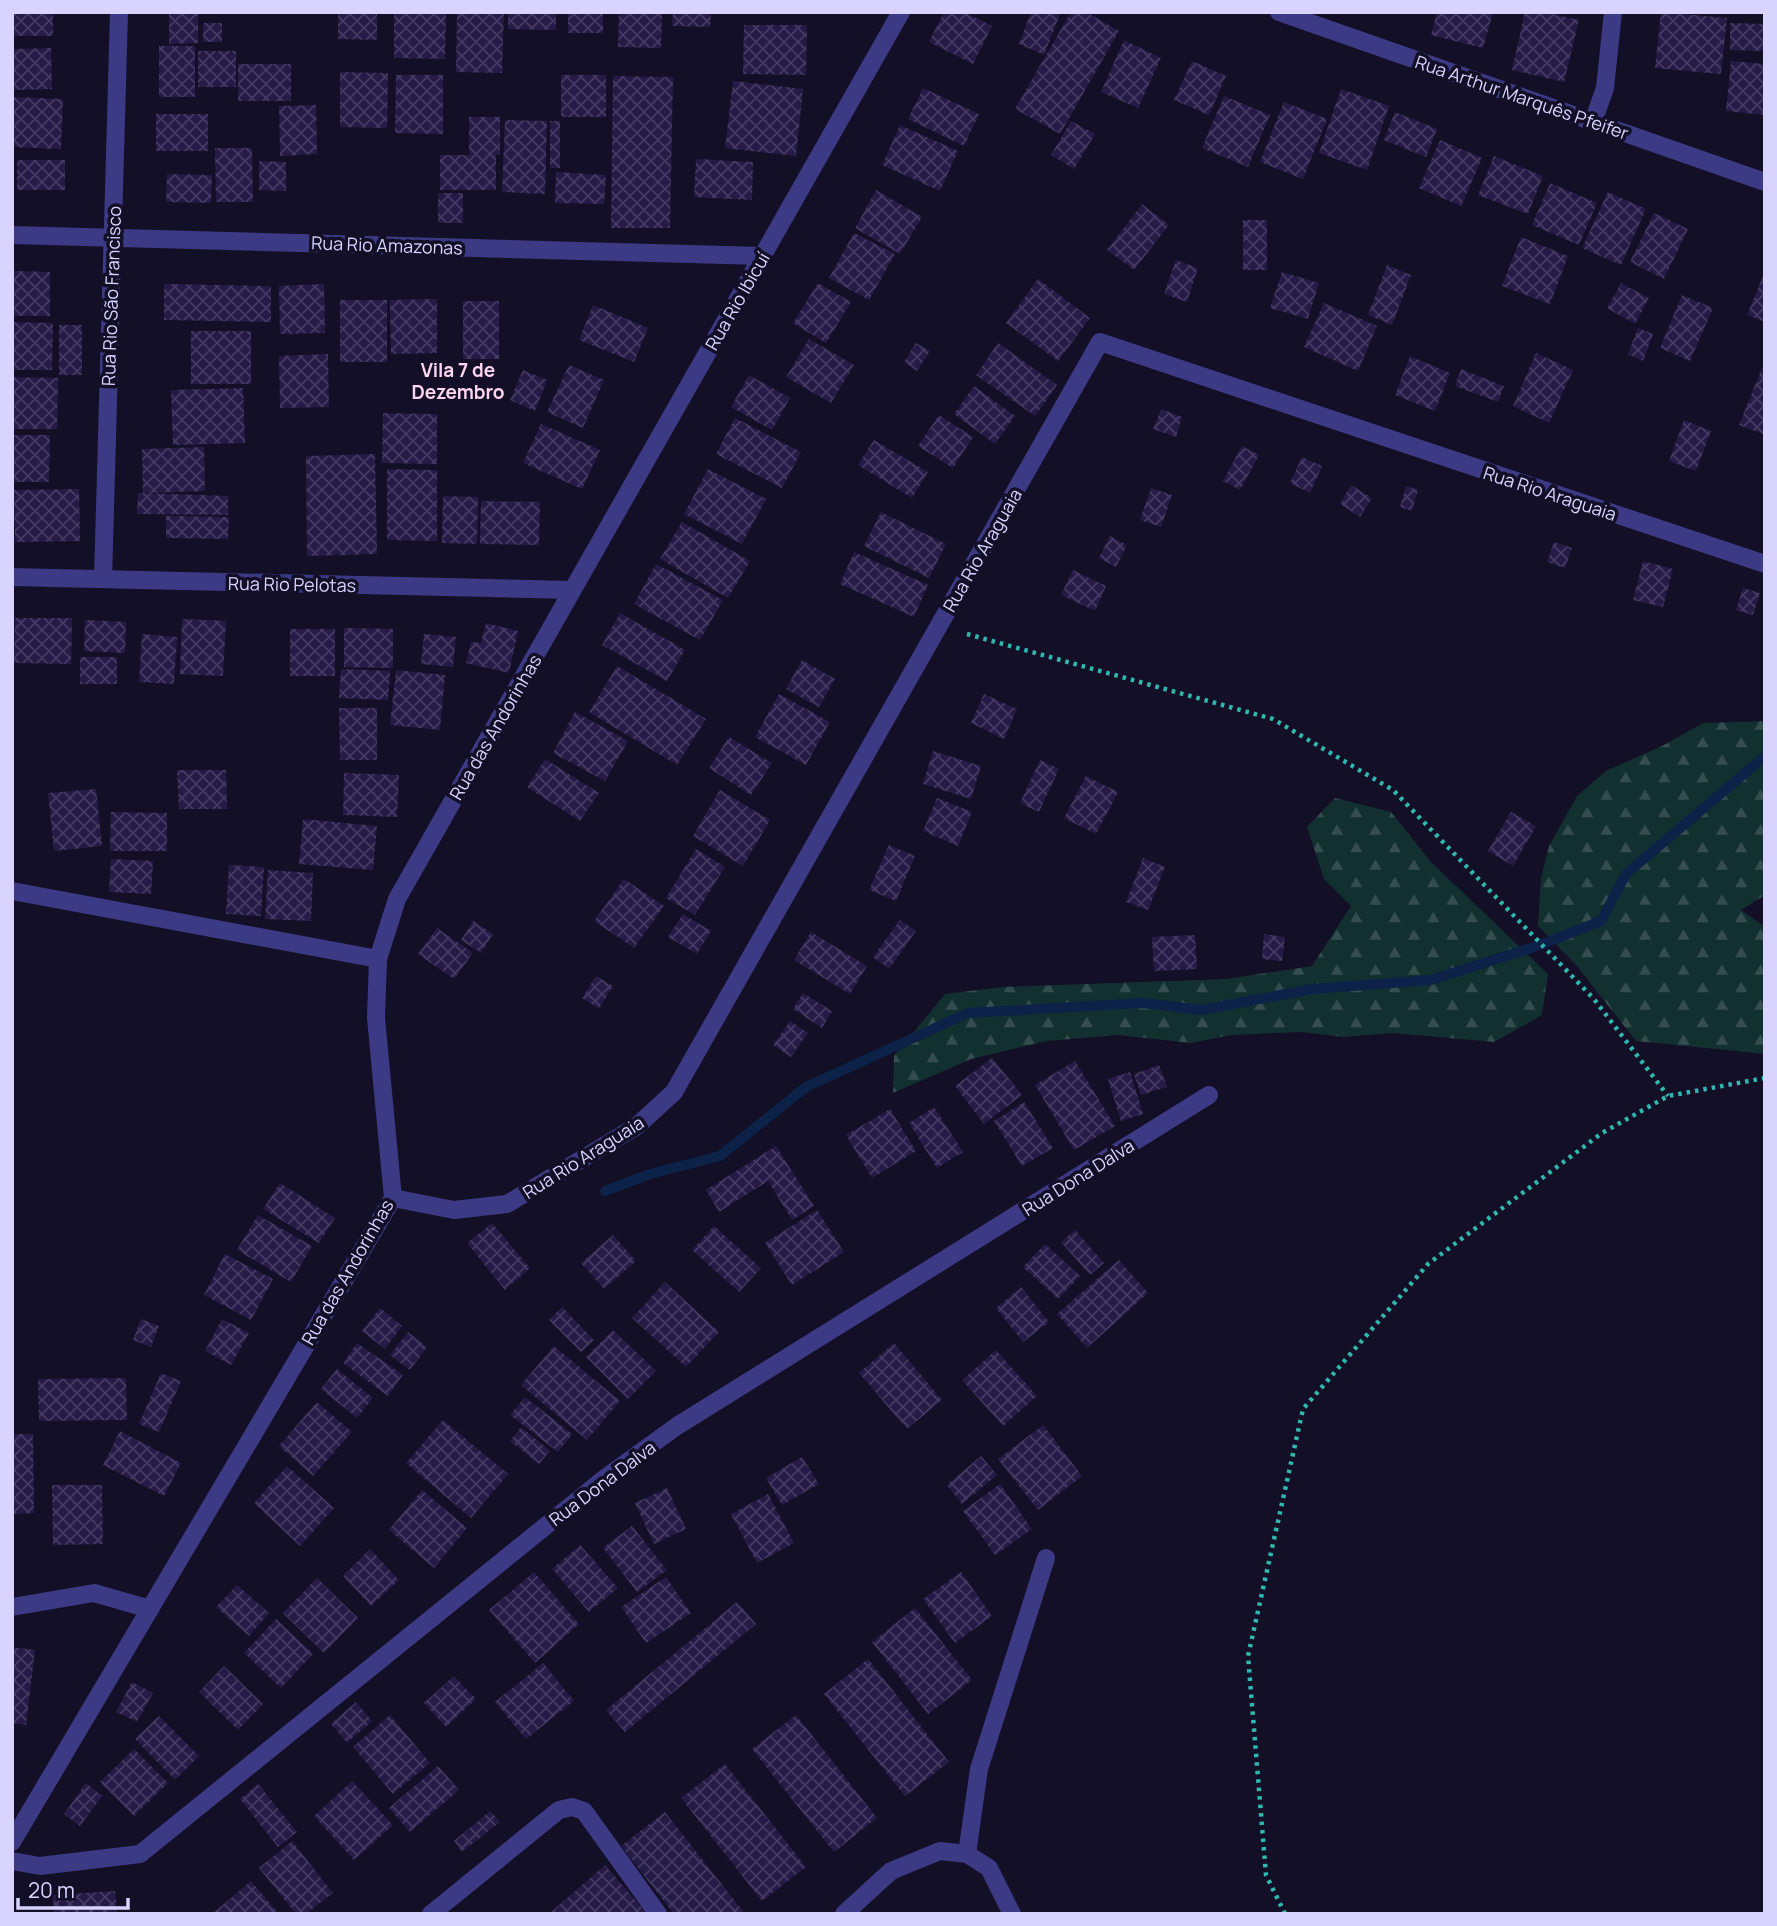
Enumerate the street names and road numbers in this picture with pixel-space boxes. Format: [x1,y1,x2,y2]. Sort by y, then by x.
street label: Rua Arthur Marquês Pfeifer [1412,49,1632,145]
street label: Rua Rio São Francisco [96,205,126,387]
street label: Rua Rio Amazonas [311,230,463,260]
street label: Rua Rio Ibicuí [699,248,775,354]
street label: Rua Rio Araguaia [1480,460,1620,526]
street label: Rua Rio Araguaia [937,484,1027,616]
street label: Rua Rio Pelotas [228,571,356,597]
street label: Rua das Andorinhas [444,650,546,804]
street label: Rua Rio Araguaia [518,1110,648,1204]
street label: Rua Dona Dalva [1018,1133,1138,1221]
street label: Rua das Andorinhas [296,1195,398,1349]
street label: Rua Dona Dalva [544,1435,660,1531]

